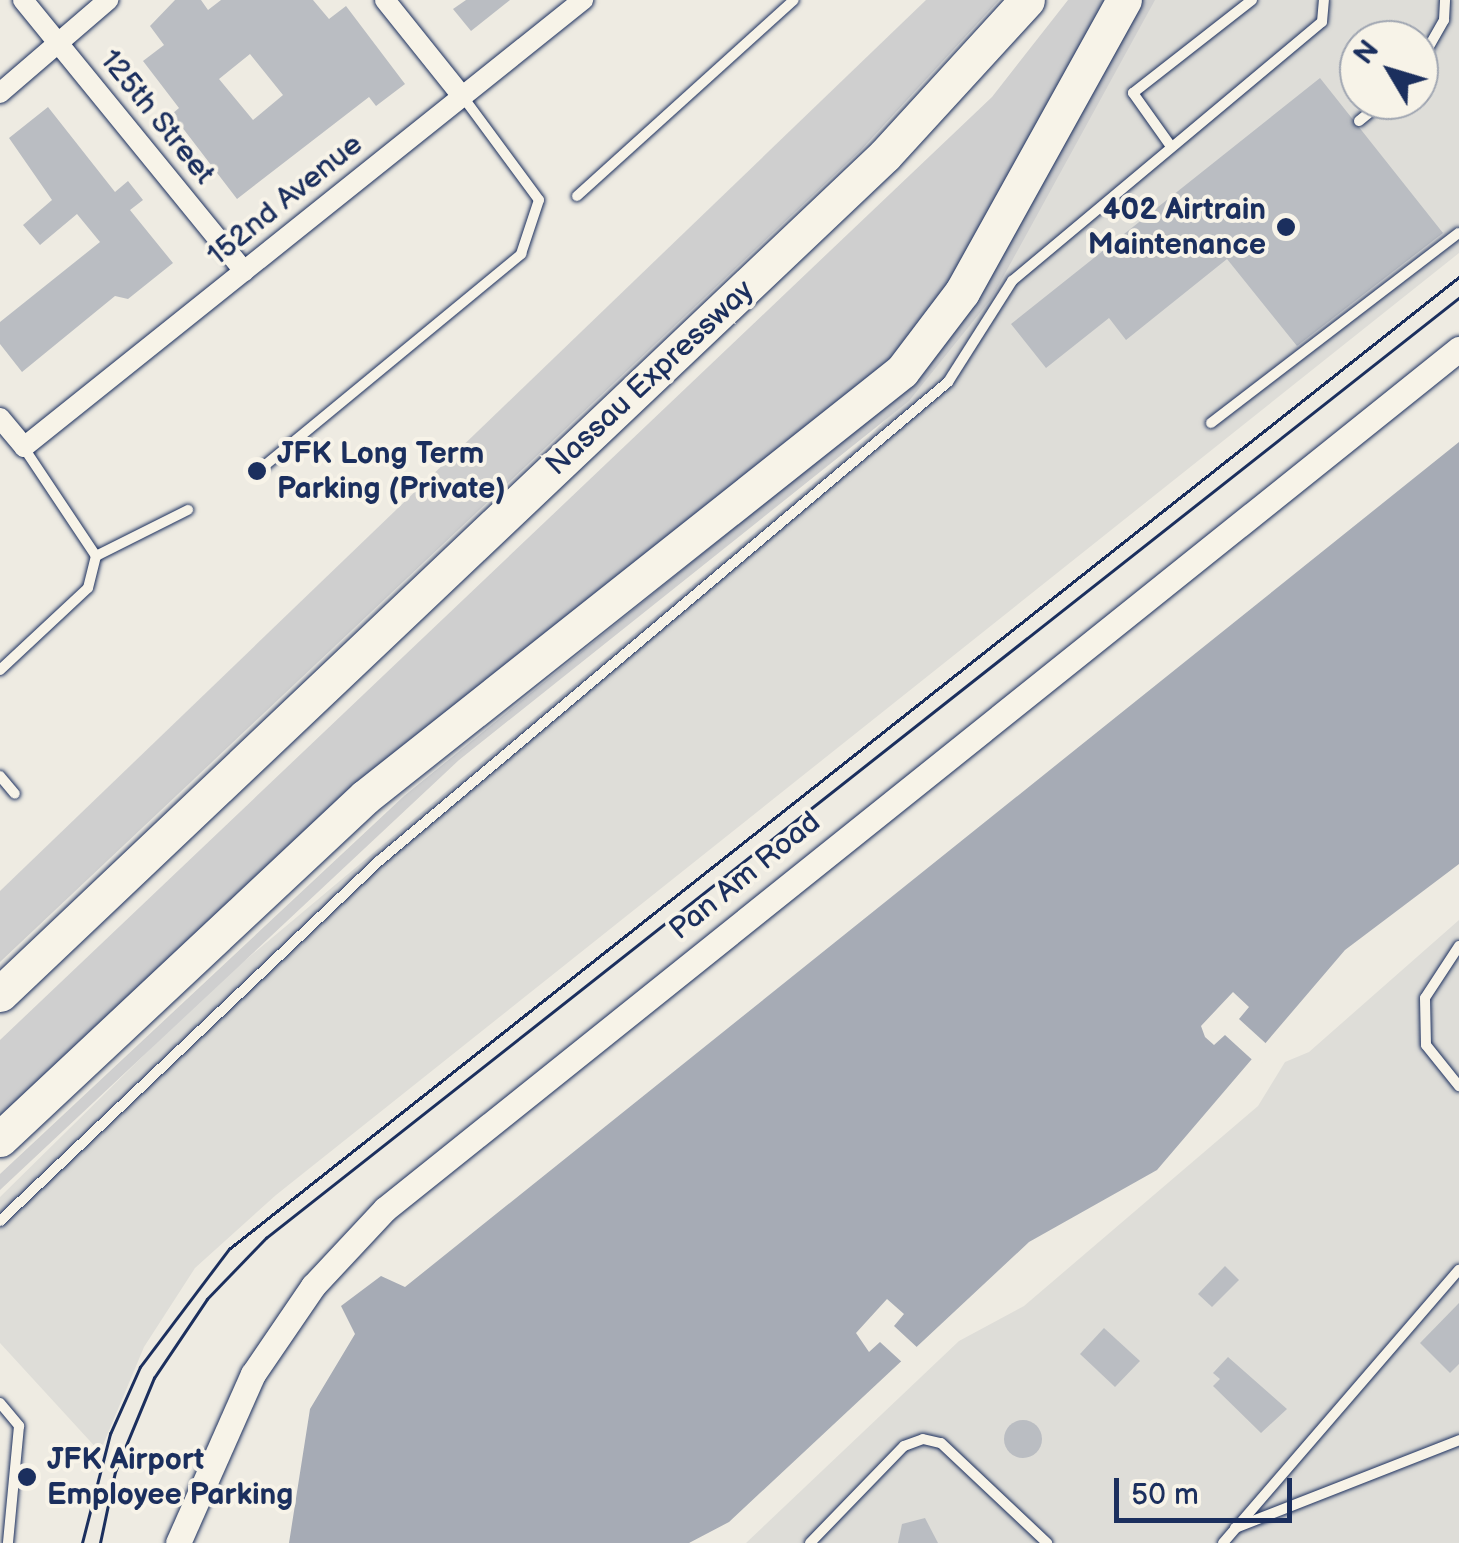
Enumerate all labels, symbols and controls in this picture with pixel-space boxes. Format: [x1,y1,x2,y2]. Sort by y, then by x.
north arrow [1339,20,1439,120]
text: N [1347,34,1386,71]
street label: 125th Street [92,42,222,192]
street label: 152nd Avenue [200,126,370,274]
place label: 402 Airtrain Maintenance [1088,192,1266,262]
marker: 402 Airtrain Maintenance [1275,216,1297,238]
street label: Nassau Expressway [539,273,761,483]
place label: JFK Long Term Parking (Private) [277,436,506,506]
marker: JFK Long Term Parking (Private) [246,460,268,482]
street label: Pan Am Road [662,804,828,948]
place label: JFK Airport Employee Parking [47,1442,293,1512]
scale bar [1119,1458,1296,1520]
marker: JFK Airport Employee Parking [16,1466,38,1488]
text: 50 m [1131,1477,1199,1513]

